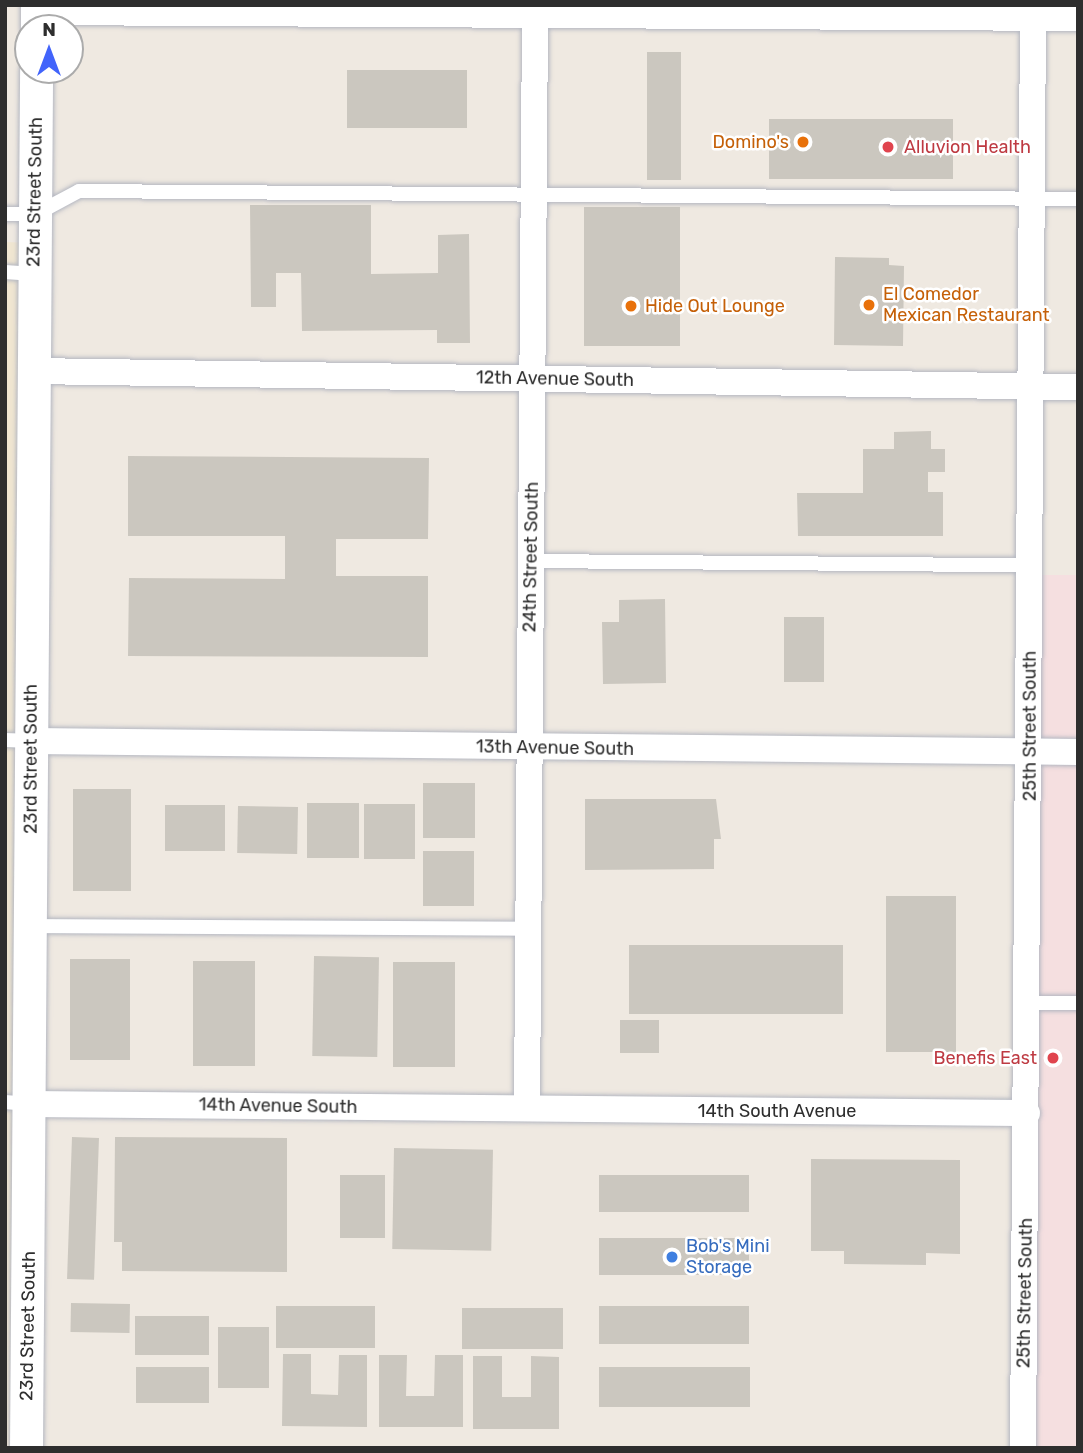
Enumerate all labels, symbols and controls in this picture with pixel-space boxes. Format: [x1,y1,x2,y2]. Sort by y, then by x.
north arrow [14,14,84,84]
text: N [42,18,56,41]
street label: 23rd Street South [23,117,47,267]
place label: Domino's [712,131,789,153]
marker: Domino's [795,134,811,150]
place label: Alluvion Health [904,136,1031,158]
marker: Alluvion Health [878,137,898,157]
place label: El Comedor Mexican Restaurant [883,284,1050,326]
place label: Hide Out Lounge [645,295,785,317]
marker: El Comedor Mexican Restaurant [861,297,877,313]
marker: Hide Out Lounge [623,298,639,314]
street label: 12th Avenue South [476,367,634,391]
street label: 24th Street South [519,481,543,633]
street label: 25th Street South [1019,651,1041,801]
street label: 23rd Street South [20,684,42,834]
street label: 13th Avenue South [475,736,635,760]
place label: Benefis East [933,1047,1037,1069]
marker: Benefis East [1043,1048,1063,1068]
street label: 14th Avenue South [198,1094,358,1118]
street label: 14th South Avenue [697,1100,857,1122]
street label: 25th Street South [1013,1218,1037,1368]
place label: Bob's Mini Storage [686,1236,769,1278]
marker: Bob's Mini Storage [664,1249,680,1265]
street label: 23rd Street South [16,1251,40,1401]

